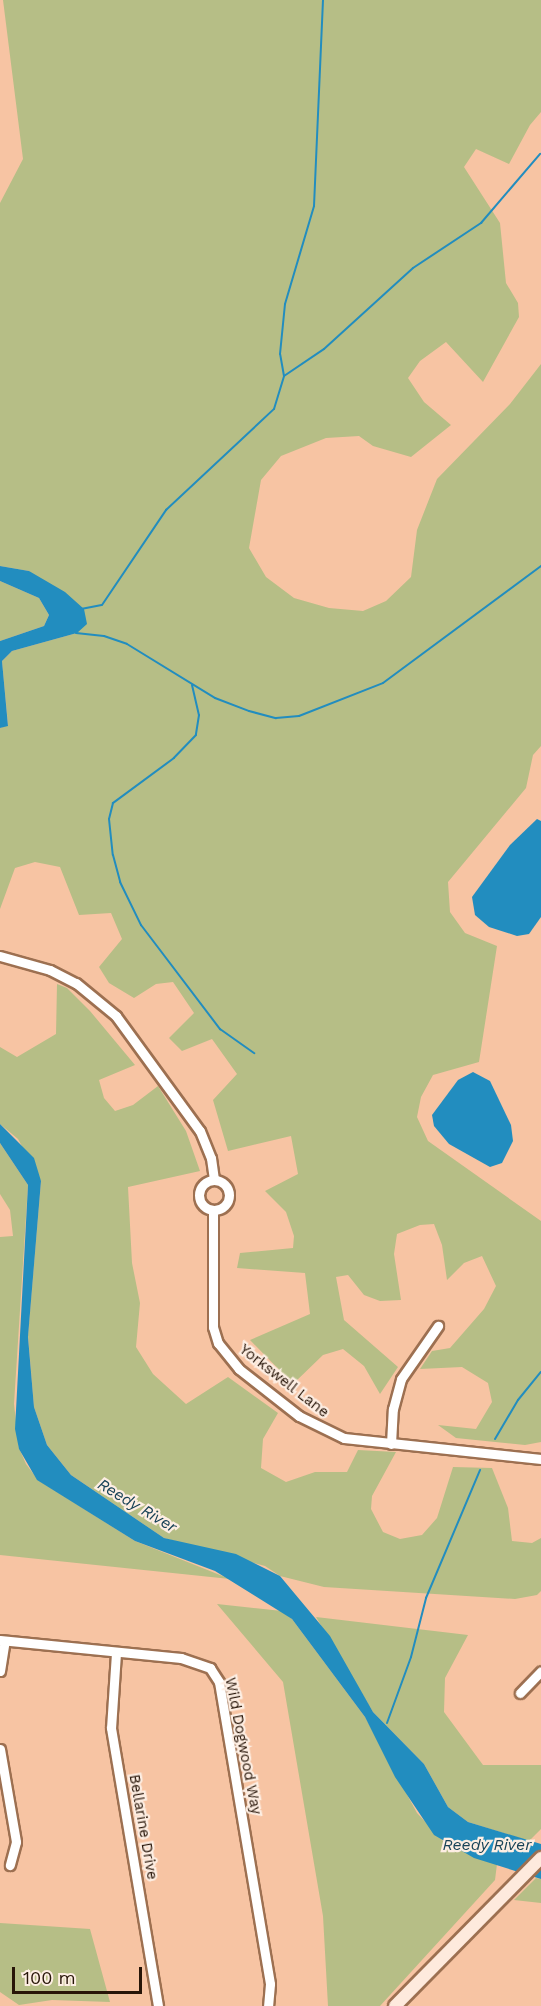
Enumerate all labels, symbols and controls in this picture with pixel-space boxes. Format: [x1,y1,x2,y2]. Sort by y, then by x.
street label: Yorkswell Lane [235,1340,333,1422]
water label: Reedy River [94,1475,180,1537]
street label: Wild Dogwood Way [221,1676,265,1816]
street label: Bellarine Drive [125,1773,161,1881]
water label: Reedy River [442,1835,532,1855]
scale bar [15,1955,146,1993]
text: 100 m [23,1967,76,1988]

